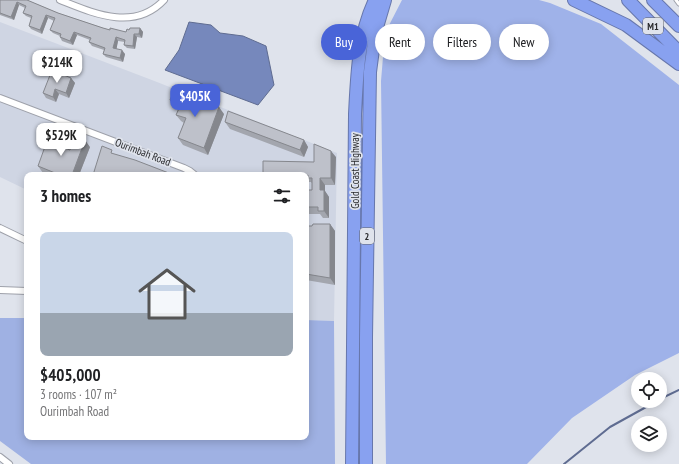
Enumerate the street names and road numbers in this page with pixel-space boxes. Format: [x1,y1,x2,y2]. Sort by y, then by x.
road number: M1 [643,18,663,34]
street label: Gold Coast Highway [348,132,362,209]
street label: Ourimbah Road [113,135,173,169]
road number: 2 [360,228,374,244]

